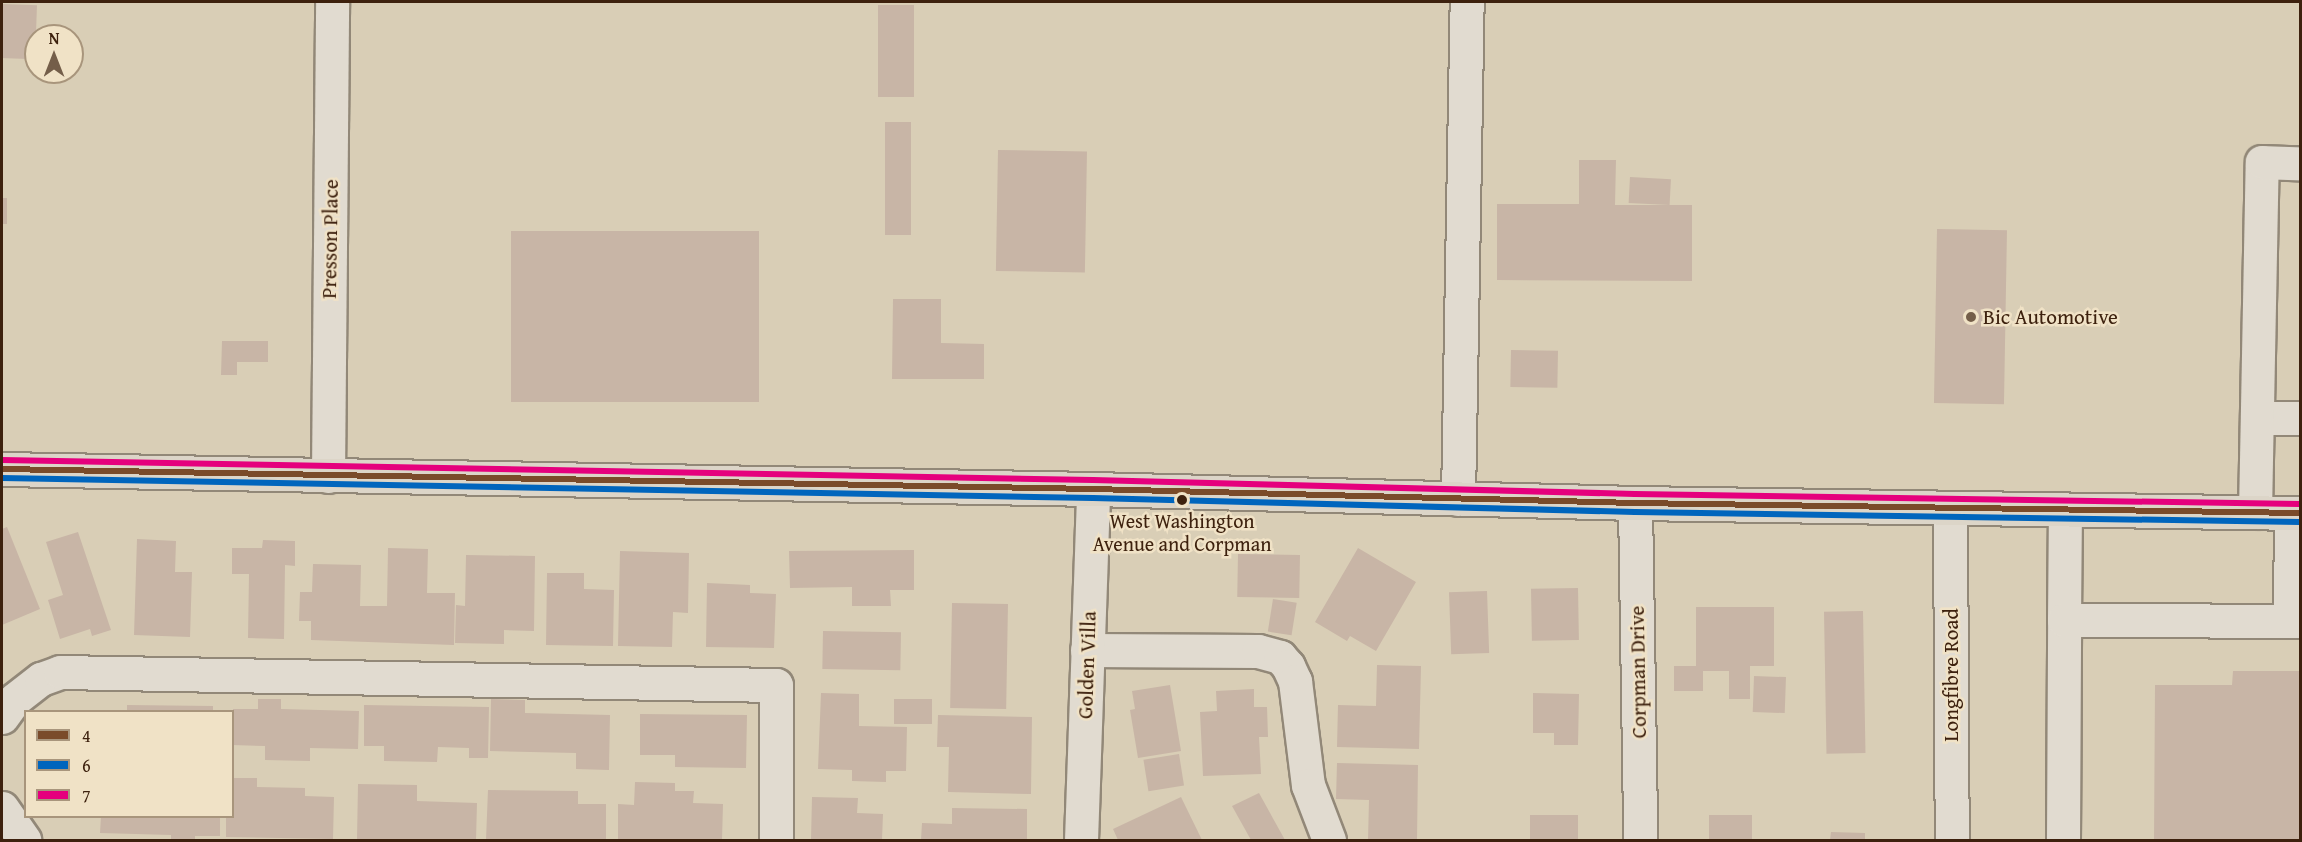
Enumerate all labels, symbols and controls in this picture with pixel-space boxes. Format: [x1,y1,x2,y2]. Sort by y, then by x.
north arrow [24,24,84,84]
text: N [49,26,59,50]
street label: Presson Place [316,179,344,299]
place label: Bic Automotive [1983,304,2118,330]
marker: Bic Automotive [1964,310,1978,324]
marker: West Washington Avenue and Corpman [1176,494,1188,506]
place label: West Washington Avenue and Corpman [1093,509,1271,556]
street label: Corpman Drive [1624,605,1652,739]
street label: Longfibre Road [1938,608,1964,742]
street label: Golden Villa [1073,611,1101,719]
legend [24,710,234,818]
text: 4 [82,722,91,749]
text: 6 [82,752,91,779]
text: 7 [82,782,91,809]

